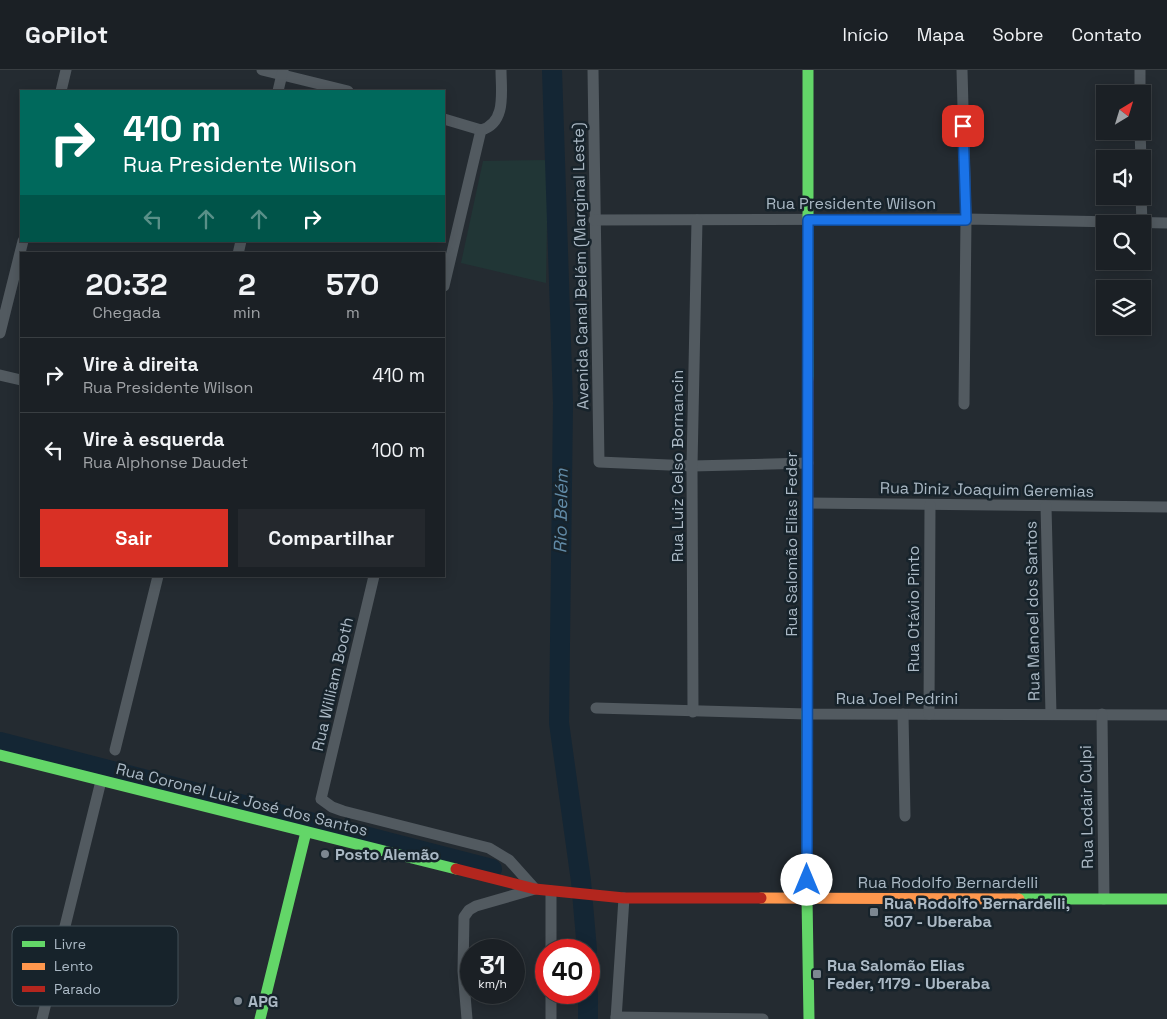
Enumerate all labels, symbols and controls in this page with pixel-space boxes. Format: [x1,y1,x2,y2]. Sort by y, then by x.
text: GoPilot [25,19,108,50]
text: Início [843,23,889,46]
text: Mapa [917,23,965,46]
text: Sobre [993,23,1043,46]
text: Contato [1071,23,1142,46]
north arrow [1096,85,1151,140]
map controls [1096,85,1151,335]
pin [942,105,984,147]
text: 410 m [123,107,221,151]
icon: right [40,110,105,175]
icon: arrive [949,112,977,140]
street label: Avenida Canal Belém (Marginal Leste) [567,122,594,410]
text: Rua Presidente Wilson [123,150,357,178]
button: sound [1096,150,1151,205]
street label: Rua Presidente Wilson [766,193,936,214]
icon: left [139,205,167,233]
icon: ahead [192,205,220,233]
icon: ahead [245,205,273,233]
icon: right [298,205,326,233]
button: search [1096,215,1151,270]
text: 20:32 [85,265,168,304]
text: 2 [238,265,256,304]
text: 570 [326,265,380,304]
button: layers [1096,280,1151,335]
text: Chegada [92,302,161,323]
text: min [233,302,261,323]
text: m [346,302,360,323]
text: Vire à direita [83,352,199,377]
icon: right [40,361,68,389]
text: 410 m [372,363,425,388]
street label: Rua Luiz Celso Bornancin [667,370,688,562]
text: Rua Presidente Wilson [83,377,253,398]
text: Vire à esquerda [83,427,225,452]
icon: left [40,436,68,464]
text: 100 m [371,438,425,463]
street label: Rua Salomão Elias Feder [781,451,802,637]
text: Rua Alphonse Daudet [83,452,248,473]
water label: Rio Belém [548,468,573,553]
street label: Rua Diniz Joaquim Geremias [880,477,1094,502]
button: Sair [40,509,228,567]
button: Compartilhar [238,509,425,567]
street label: Rua Manoel dos Santos [1020,521,1045,701]
street label: Rua Otávio Pinto [903,546,924,672]
street label: Rua William Booth [307,615,358,753]
street label: Rua Joel Pedrini [836,688,958,709]
street label: Rua Lodair Culpi [1075,745,1098,869]
street label: Rua Coronel Luiz José dos Santos [114,758,370,841]
place label: Posto Alemão [335,844,440,865]
marker: Posto Alemão [319,848,331,860]
position arrow [780,853,832,905]
street label: Rua Rodolfo Bernardelli [858,872,1038,893]
place label: Rua Rodolfo Bernardelli, 507 - Uberaba [884,893,1070,932]
marker: Rua Rodolfo Bernardelli, 507 - Uberaba [868,906,880,918]
legend [12,926,178,1006]
text: Livre [54,935,86,953]
speed limit sign: 40 [535,939,600,1004]
text: 31 [479,949,506,981]
place label: Rua Salomão Elias Feder, 1179 - Uberaba [827,955,990,994]
text: Lento [54,957,93,975]
marker: Rua Salomão Elias Feder, 1179 - Uberaba [811,968,823,980]
text: km/h [478,976,507,992]
text: Parado [54,980,101,998]
place label: APG [248,991,278,1012]
marker: APG [232,995,244,1007]

